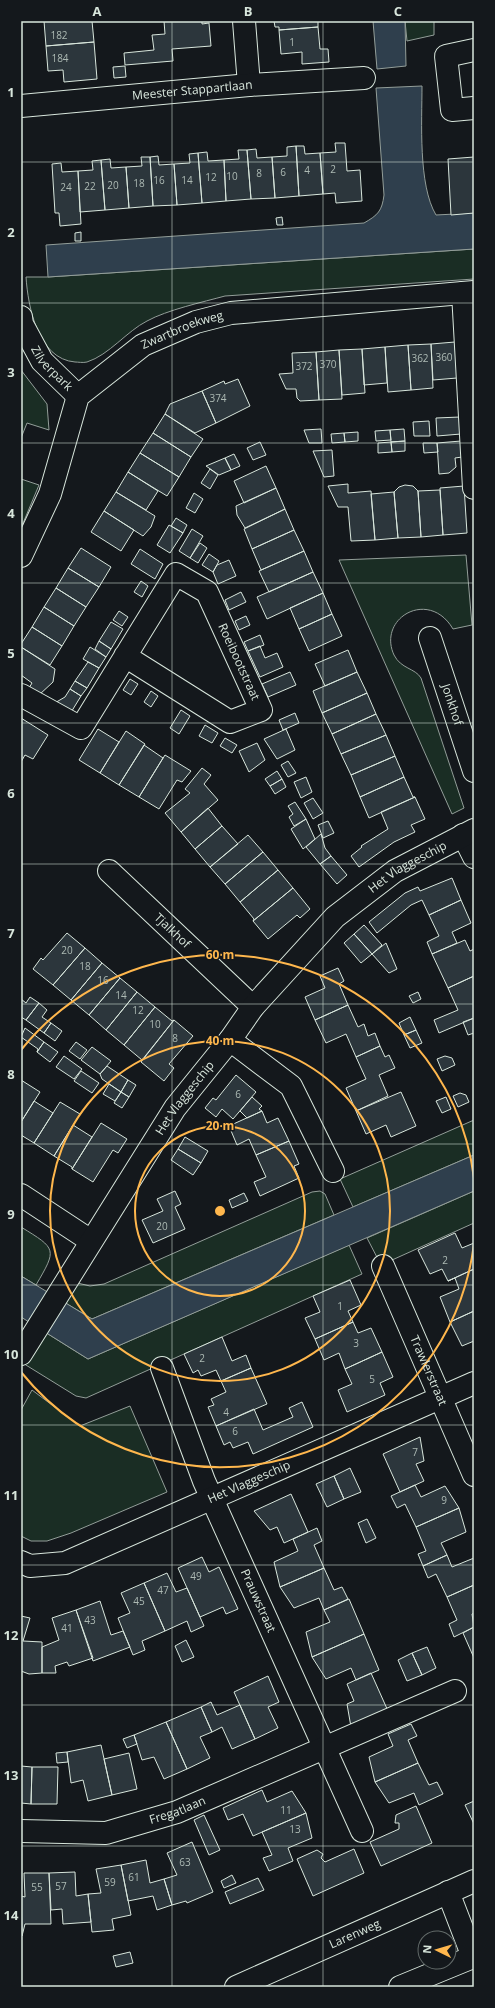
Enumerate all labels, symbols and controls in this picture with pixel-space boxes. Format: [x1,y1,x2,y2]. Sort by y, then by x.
text: A [93,2,102,20]
text: B [244,2,253,20]
text: C [394,2,402,20]
house number: 182 [50,28,68,42]
house number: 1 [289,35,295,49]
house number: 184 [51,51,69,65]
street label: Meester Stappartlaan [131,76,253,104]
text: 1 [7,83,15,101]
house number: 2 [330,162,336,176]
house number: 4 [304,163,310,177]
house number: 6 [280,165,286,179]
house number: 8 [256,166,262,180]
house number: 10 [226,169,238,183]
house number: 12 [205,170,217,184]
house number: 16 [153,173,165,187]
house number: 14 [181,173,193,187]
house number: 18 [133,176,145,190]
house number: 20 [107,178,119,192]
house number: 22 [84,179,96,193]
house number: 24 [60,180,72,194]
text: 2 [7,223,15,241]
street label: Zwartbroekweg [138,306,225,353]
street label: Zilverpark [27,343,77,395]
house number: 360 [435,350,453,364]
house number: 362 [411,351,429,365]
house number: 370 [319,357,337,371]
house number: 372 [295,359,313,373]
text: 3 [7,363,15,381]
house number: 374 [209,391,227,405]
text: 4 [7,504,15,522]
street label: Roeibootstraat [214,620,264,703]
text: 5 [7,644,15,662]
street label: Jonkhof [437,680,468,728]
text: 6 [7,784,15,802]
street label: Het Vlaggeschip [364,837,449,897]
street label: Tjalkhof [151,909,195,952]
text: 7 [7,924,15,942]
house number: 20 [61,943,73,957]
text: 60 m [206,946,234,963]
house number: 18 [79,959,91,973]
house number: 16 [97,973,109,987]
house number: 14 [115,988,127,1002]
house number: 12 [132,1003,144,1017]
house number: 10 [149,1017,161,1031]
house number: 8 [172,1031,178,1045]
text: 40 m [206,1032,234,1049]
street label: Het Vlaggeschip [151,1057,218,1138]
text: 8 [7,1065,15,1083]
house number: 6 [235,1087,241,1101]
text: 20 m [206,1117,234,1134]
centre of rings [213,1204,227,1218]
text: 9 [7,1205,15,1223]
house number: 20 [156,1219,168,1233]
house number: 2 [442,1253,448,1267]
house number: 1 [337,1299,343,1313]
street label: Trawlerstraat [406,1333,452,1408]
house number: 3 [353,1336,359,1350]
text: 10 [4,1345,18,1363]
house number: 2 [199,1351,205,1365]
house number: 5 [369,1372,375,1386]
house number: 4 [223,1405,229,1419]
house number: 6 [232,1424,238,1438]
house number: 7 [412,1445,418,1459]
street label: Het Vlaggeschip [205,1456,293,1507]
text: 11 [4,1486,18,1504]
house number: 9 [441,1493,447,1507]
street label: Prauwstraat [237,1566,280,1635]
house number: 49 [190,1569,202,1583]
house number: 47 [157,1583,169,1597]
house number: 45 [133,1594,145,1608]
house number: 43 [84,1613,96,1627]
house number: 41 [61,1621,73,1635]
text: 12 [4,1626,19,1644]
text: 13 [4,1766,18,1784]
street label: Fregatlaan [147,1792,208,1828]
house number: 11 [280,1803,292,1817]
house number: 13 [289,1822,301,1836]
house number: 63 [179,1855,191,1869]
house number: 61 [128,1870,140,1884]
house number: 59 [104,1875,116,1889]
house number: 57 [55,1879,67,1893]
house number: 55 [31,1880,43,1894]
text: 14 [4,1906,19,1924]
street label: Larenweg [326,1915,383,1953]
north arrow [417,1930,457,1970]
text: N [419,1944,434,1954]

